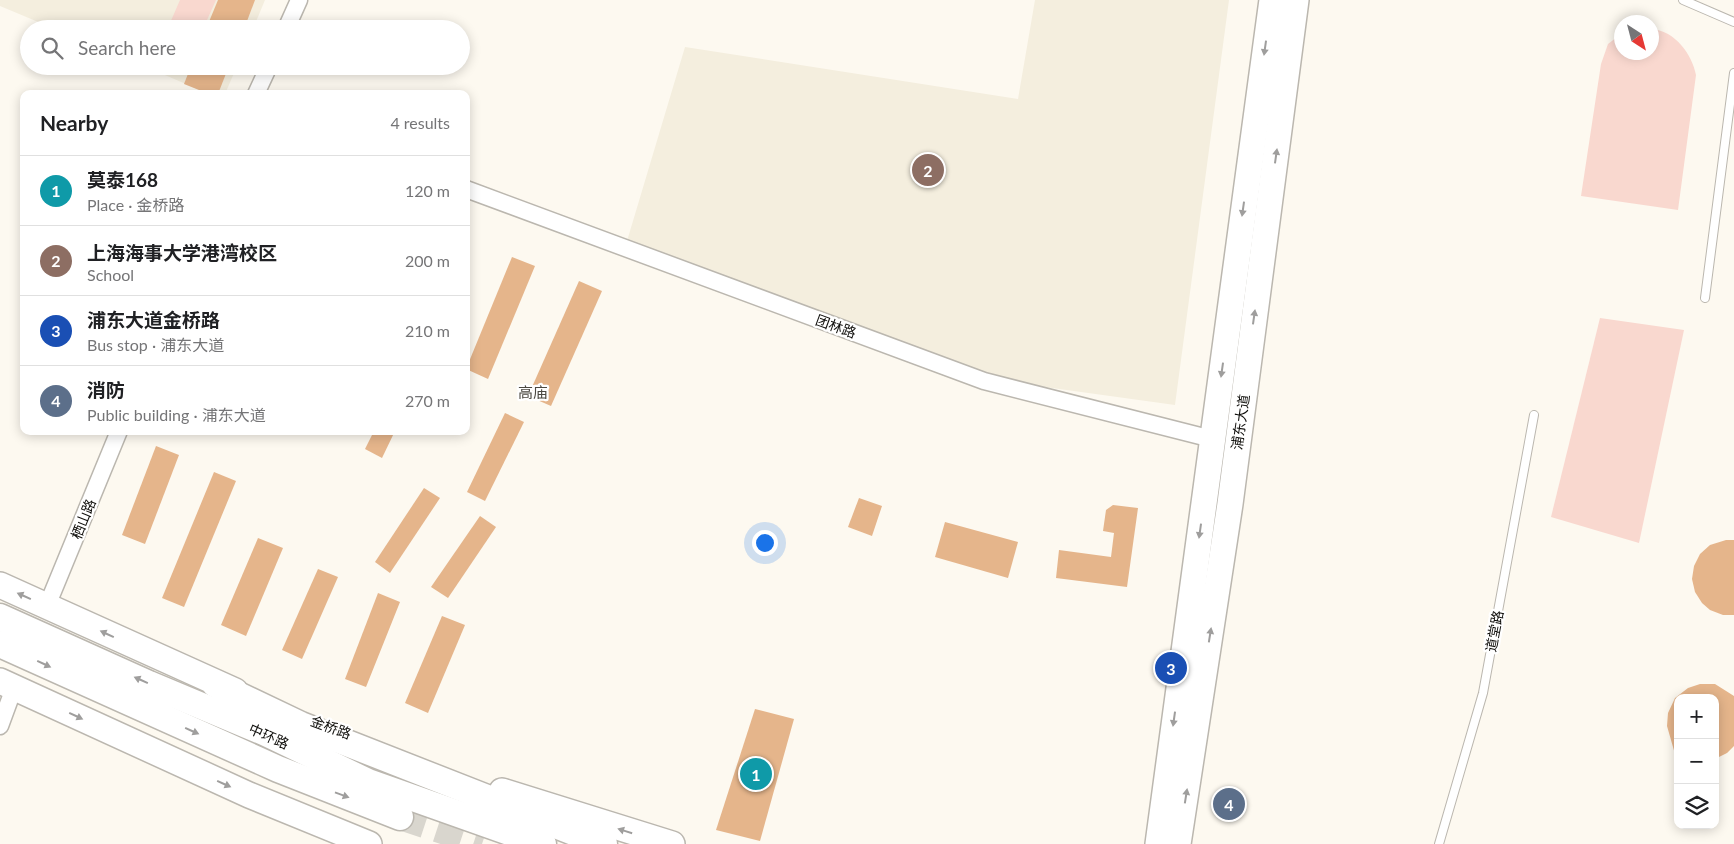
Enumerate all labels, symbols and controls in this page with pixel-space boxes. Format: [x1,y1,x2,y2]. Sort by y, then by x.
north arrow [1614,15,1659,60]
search box [20,20,470,75]
icon: search [38,34,66,62]
text: Search here [78,36,176,59]
one-way arrow [1261,41,1269,57]
text: Nearby [40,110,108,135]
text: 4 results [390,113,450,132]
one-way arrow [1272,148,1280,164]
pin: 2 [912,151,944,189]
text: 莫泰168 [87,168,158,191]
text: 1 [51,181,61,200]
text: 120 m [405,181,450,200]
text: Place · 金桥路 [87,195,185,214]
one-way arrow [1239,202,1247,218]
text: 上海海事大学港湾校区 [87,241,277,264]
text: 2 [51,251,61,270]
text: 200 m [405,251,450,270]
text: School [87,265,134,284]
text: 浦东大道金桥路 [87,308,220,331]
one-way arrow [1251,309,1259,325]
street label: 团林路 [813,311,859,341]
text: 3 [51,321,61,340]
text: 210 m [405,321,450,340]
text: Bus stop · 浦东大道 [87,335,224,354]
one-way arrow [1217,363,1225,379]
text: 消防 [87,378,125,401]
district label: 高庙 [518,383,548,401]
text: 4 [51,391,61,410]
text: 270 m [405,391,450,410]
street label: 浦东大道 [1228,393,1252,451]
text: Public building · 浦东大道 [87,405,266,424]
street label: 栖山路 [67,496,99,542]
one-way arrow [1196,524,1204,540]
your location [752,530,778,556]
one-way arrow [17,591,31,599]
street label: 道堂路 [1482,609,1506,653]
one-way arrow [1206,627,1214,643]
one-way arrow [100,630,115,638]
pin: 3 [1155,649,1187,687]
one-way arrow [37,661,51,669]
one-way arrow [134,676,148,684]
map controls [1674,694,1719,829]
button: + [1674,694,1719,739]
street label: 金桥路 [308,712,354,742]
one-way arrow [1170,712,1178,728]
one-way arrow [69,713,83,721]
street label: 中环路 [246,720,292,752]
one-way arrow [185,728,199,736]
button: − [1674,739,1719,784]
pin: 1 [740,755,772,793]
one-way arrow [217,780,231,788]
button: layers [1674,784,1719,829]
pin: 4 [1213,785,1245,823]
one-way arrow [1182,787,1190,803]
one-way arrow [334,792,349,799]
one-way arrow [617,827,632,834]

